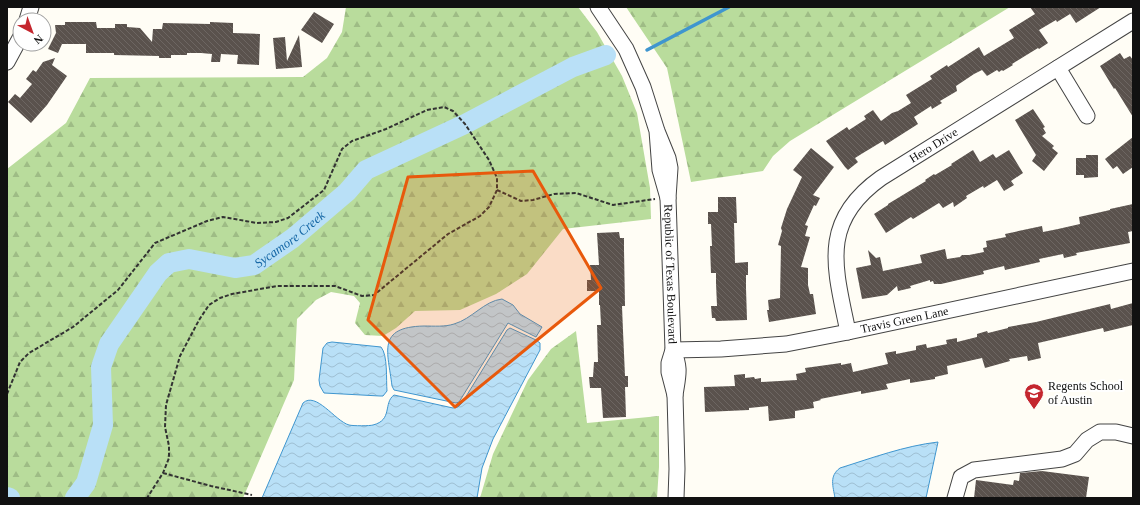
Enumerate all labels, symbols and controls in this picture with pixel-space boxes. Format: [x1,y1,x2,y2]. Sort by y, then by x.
north arrow [12,12,52,52]
text: N [32,32,45,47]
street label: Hero Drive [907,125,960,166]
street label: Republic of Texas Boulevard [661,204,680,344]
water label: Sycamore Creek [251,207,328,271]
street label: Travis Green Lane [859,304,950,336]
place label: Regents School of Austin [1048,379,1124,407]
school or university icon: Regents School of Austin [1023,382,1045,410]

